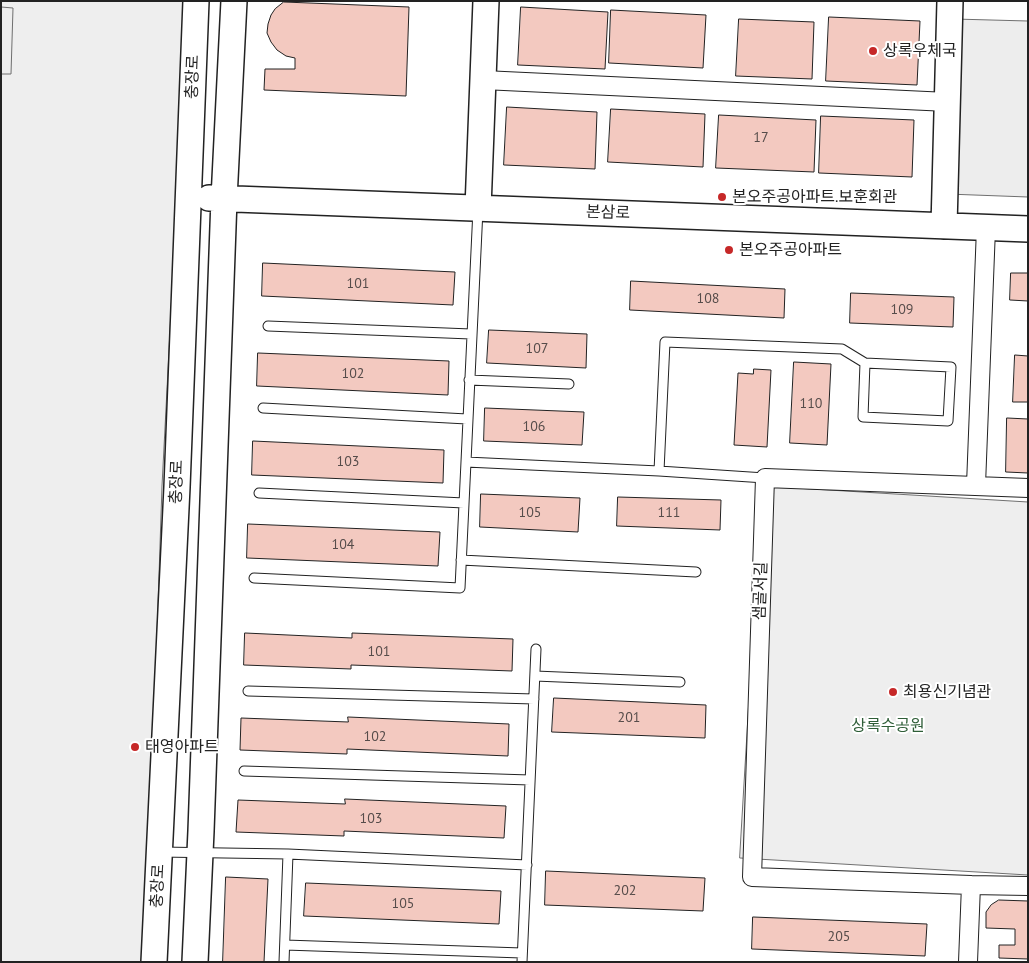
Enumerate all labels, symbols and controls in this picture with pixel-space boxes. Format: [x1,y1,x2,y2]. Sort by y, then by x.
place label: 상록우체국 [883,41,957,61]
marker: 상록우체국 [867,45,879,57]
street label: 충장로 [183,55,203,99]
house number: 17 [753,130,769,146]
place label: 본오주공아파트.보훈회관 [732,187,897,207]
marker: 본오주공아파트.보훈회관 [716,191,728,203]
street label: 본삼로 [586,203,630,223]
place label: 본오주공아파트 [739,240,842,260]
marker: 본오주공아파트 [723,244,735,256]
house number: 101 [347,276,369,292]
house number: 108 [697,291,719,307]
house number: 109 [891,302,913,318]
house number: 107 [526,341,548,357]
house number: 102 [342,366,364,382]
house number: 110 [800,396,822,412]
house number: 106 [523,419,545,435]
house number: 103 [337,454,359,470]
street label: 충장로 [167,460,187,504]
house number: 105 [519,505,541,521]
house number: 111 [658,505,680,521]
house number: 104 [332,537,354,553]
street label: 샘골서길 [750,561,772,621]
house number: 101 [368,644,390,660]
place label: 최용신기념관 [903,682,991,702]
marker: 최용신기념관 [887,686,899,698]
house number: 201 [618,710,640,726]
park label: 상록수공원 [851,716,925,736]
house number: 102 [364,729,386,745]
place label: 태영아파트 [145,737,219,757]
marker: 태영아파트 [129,741,141,753]
house number: 103 [360,811,382,827]
street label: 충장로 [147,863,169,909]
house number: 202 [614,883,636,899]
house number: 105 [392,896,414,912]
house number: 205 [828,929,850,945]

